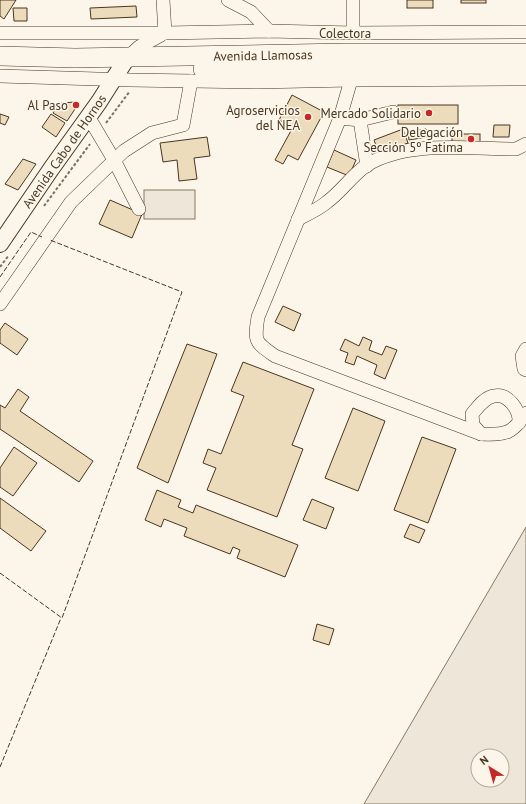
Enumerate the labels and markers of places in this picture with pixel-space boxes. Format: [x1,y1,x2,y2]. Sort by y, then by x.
place label: Al Paso [27,97,68,114]
marker: Al Paso [71,100,81,110]
place label: Agroservicios del NEA [226,102,300,134]
place label: Mercado Solidario [320,105,421,122]
marker: Mercado Solidario [424,108,434,118]
marker: Agroservicios del NEA [303,112,313,122]
place label: Delegación Sección 5º Fatima [363,124,463,156]
marker: Delegación Sección 5º Fatima [466,134,476,144]

